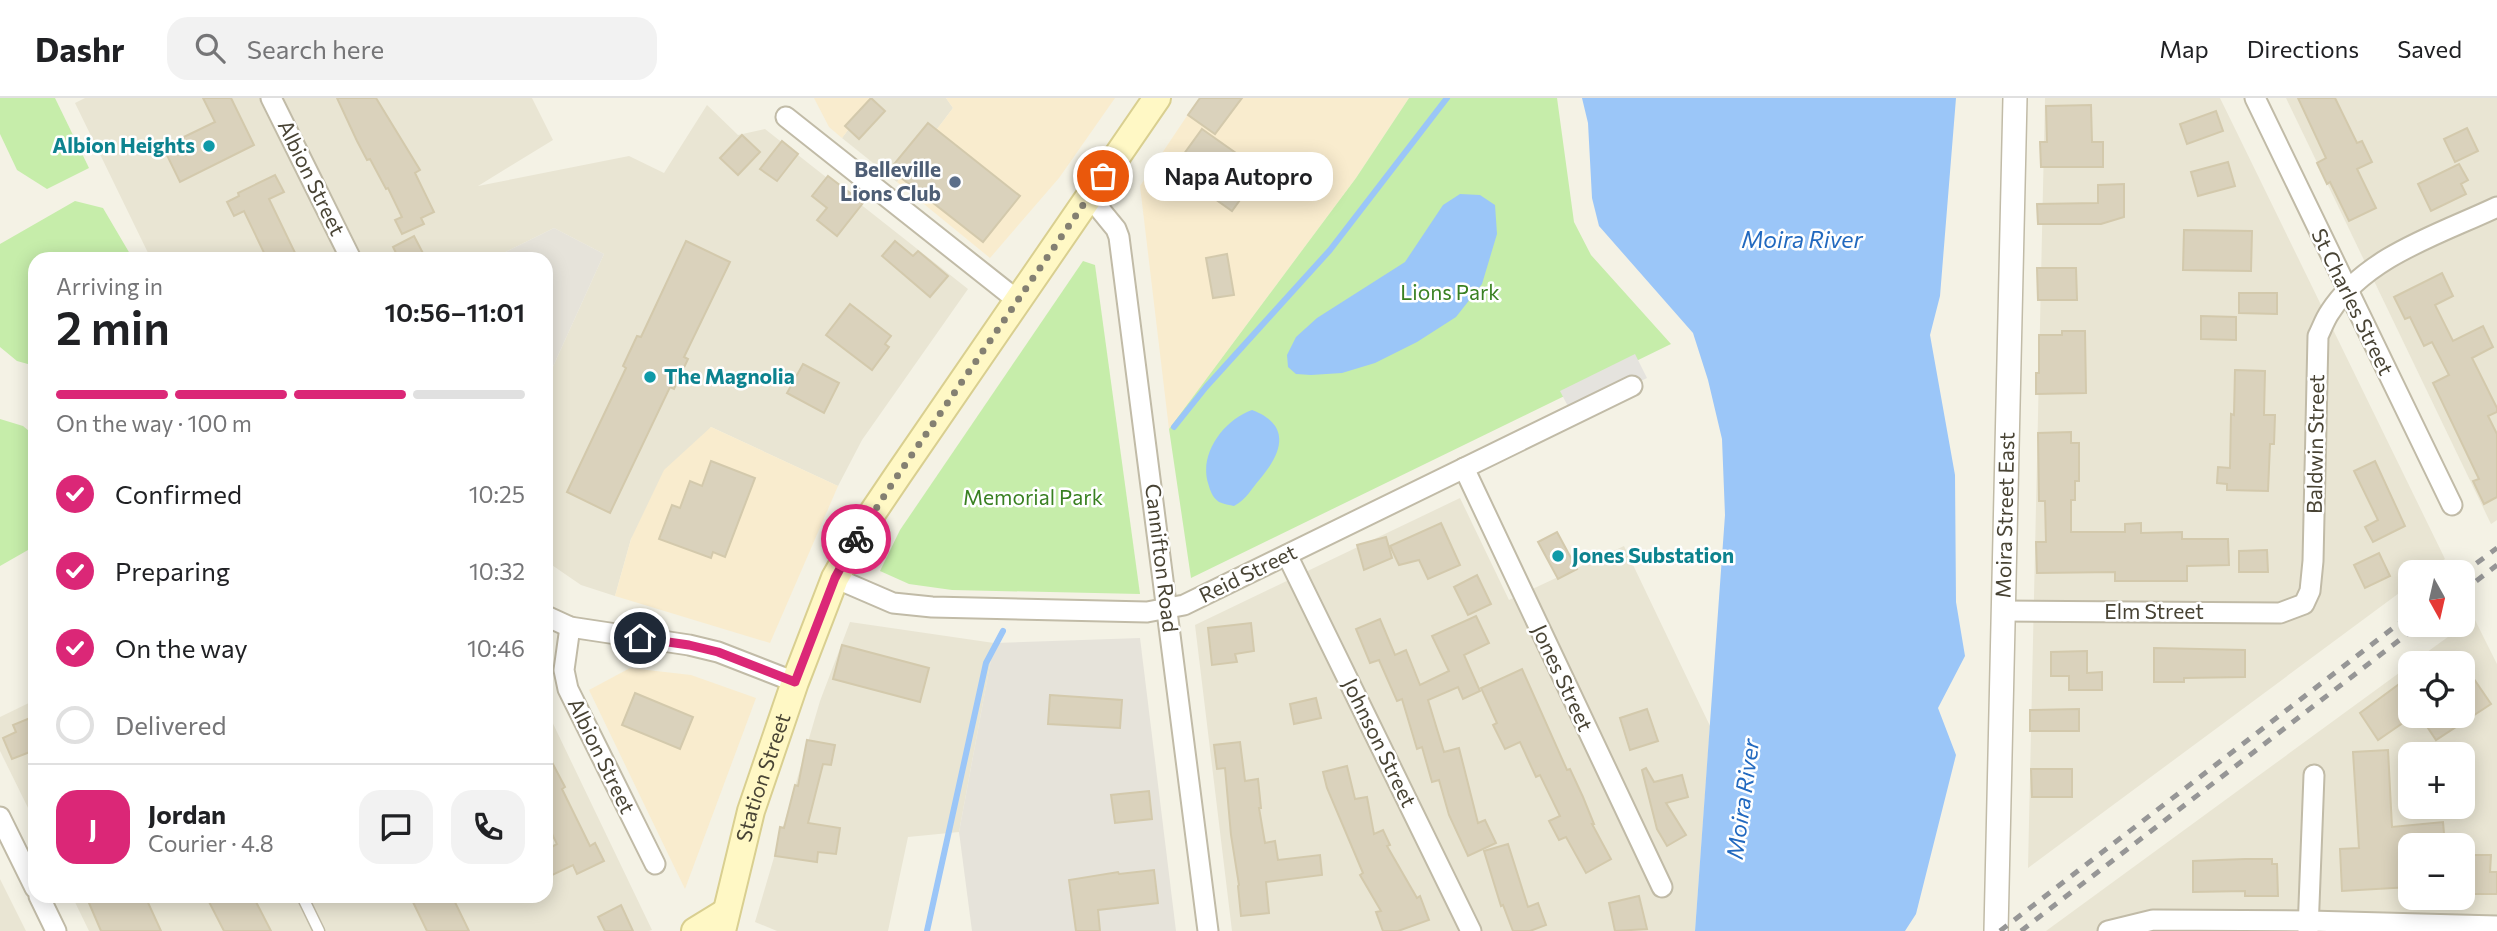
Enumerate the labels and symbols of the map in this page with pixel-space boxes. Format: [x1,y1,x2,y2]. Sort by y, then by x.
street label: Albion Street [274,115,351,239]
place label: Albion Heights [52,132,195,157]
marker: Albion Heights [201,138,217,154]
pin [1073,146,1133,206]
callout: Napa Autopro [1145,152,1334,200]
place label: Belleville Lions Club [840,156,941,205]
marker: Belleville Lions Club [947,174,963,190]
street label: St Charles Street [2307,224,2400,379]
water label: Moira River [1741,225,1863,253]
park label: Lions Park [1400,279,1500,304]
place label: The Magnolia [664,363,795,388]
marker: The Magnolia [642,369,658,385]
street label: Baldwin Street [2301,374,2328,514]
street label: Moira Street East [1990,432,2018,598]
street label: Cannifton Road [1141,482,1184,633]
park label: Memorial Park [963,484,1103,509]
courier [821,504,891,574]
street label: Reid Street [1195,538,1300,607]
place label: Jones Substation [1572,542,1734,567]
marker: Jones Substation [1550,548,1566,564]
north arrow [2398,560,2474,637]
street label: Elm Street [2104,598,2204,623]
pin [610,608,670,668]
street label: Jones Street [1528,620,1599,735]
street label: Johnson Street [1338,674,1422,811]
street label: Albion Street [564,693,641,817]
street label: Station Street [730,710,794,844]
water label: Moira River [1720,736,1764,861]

